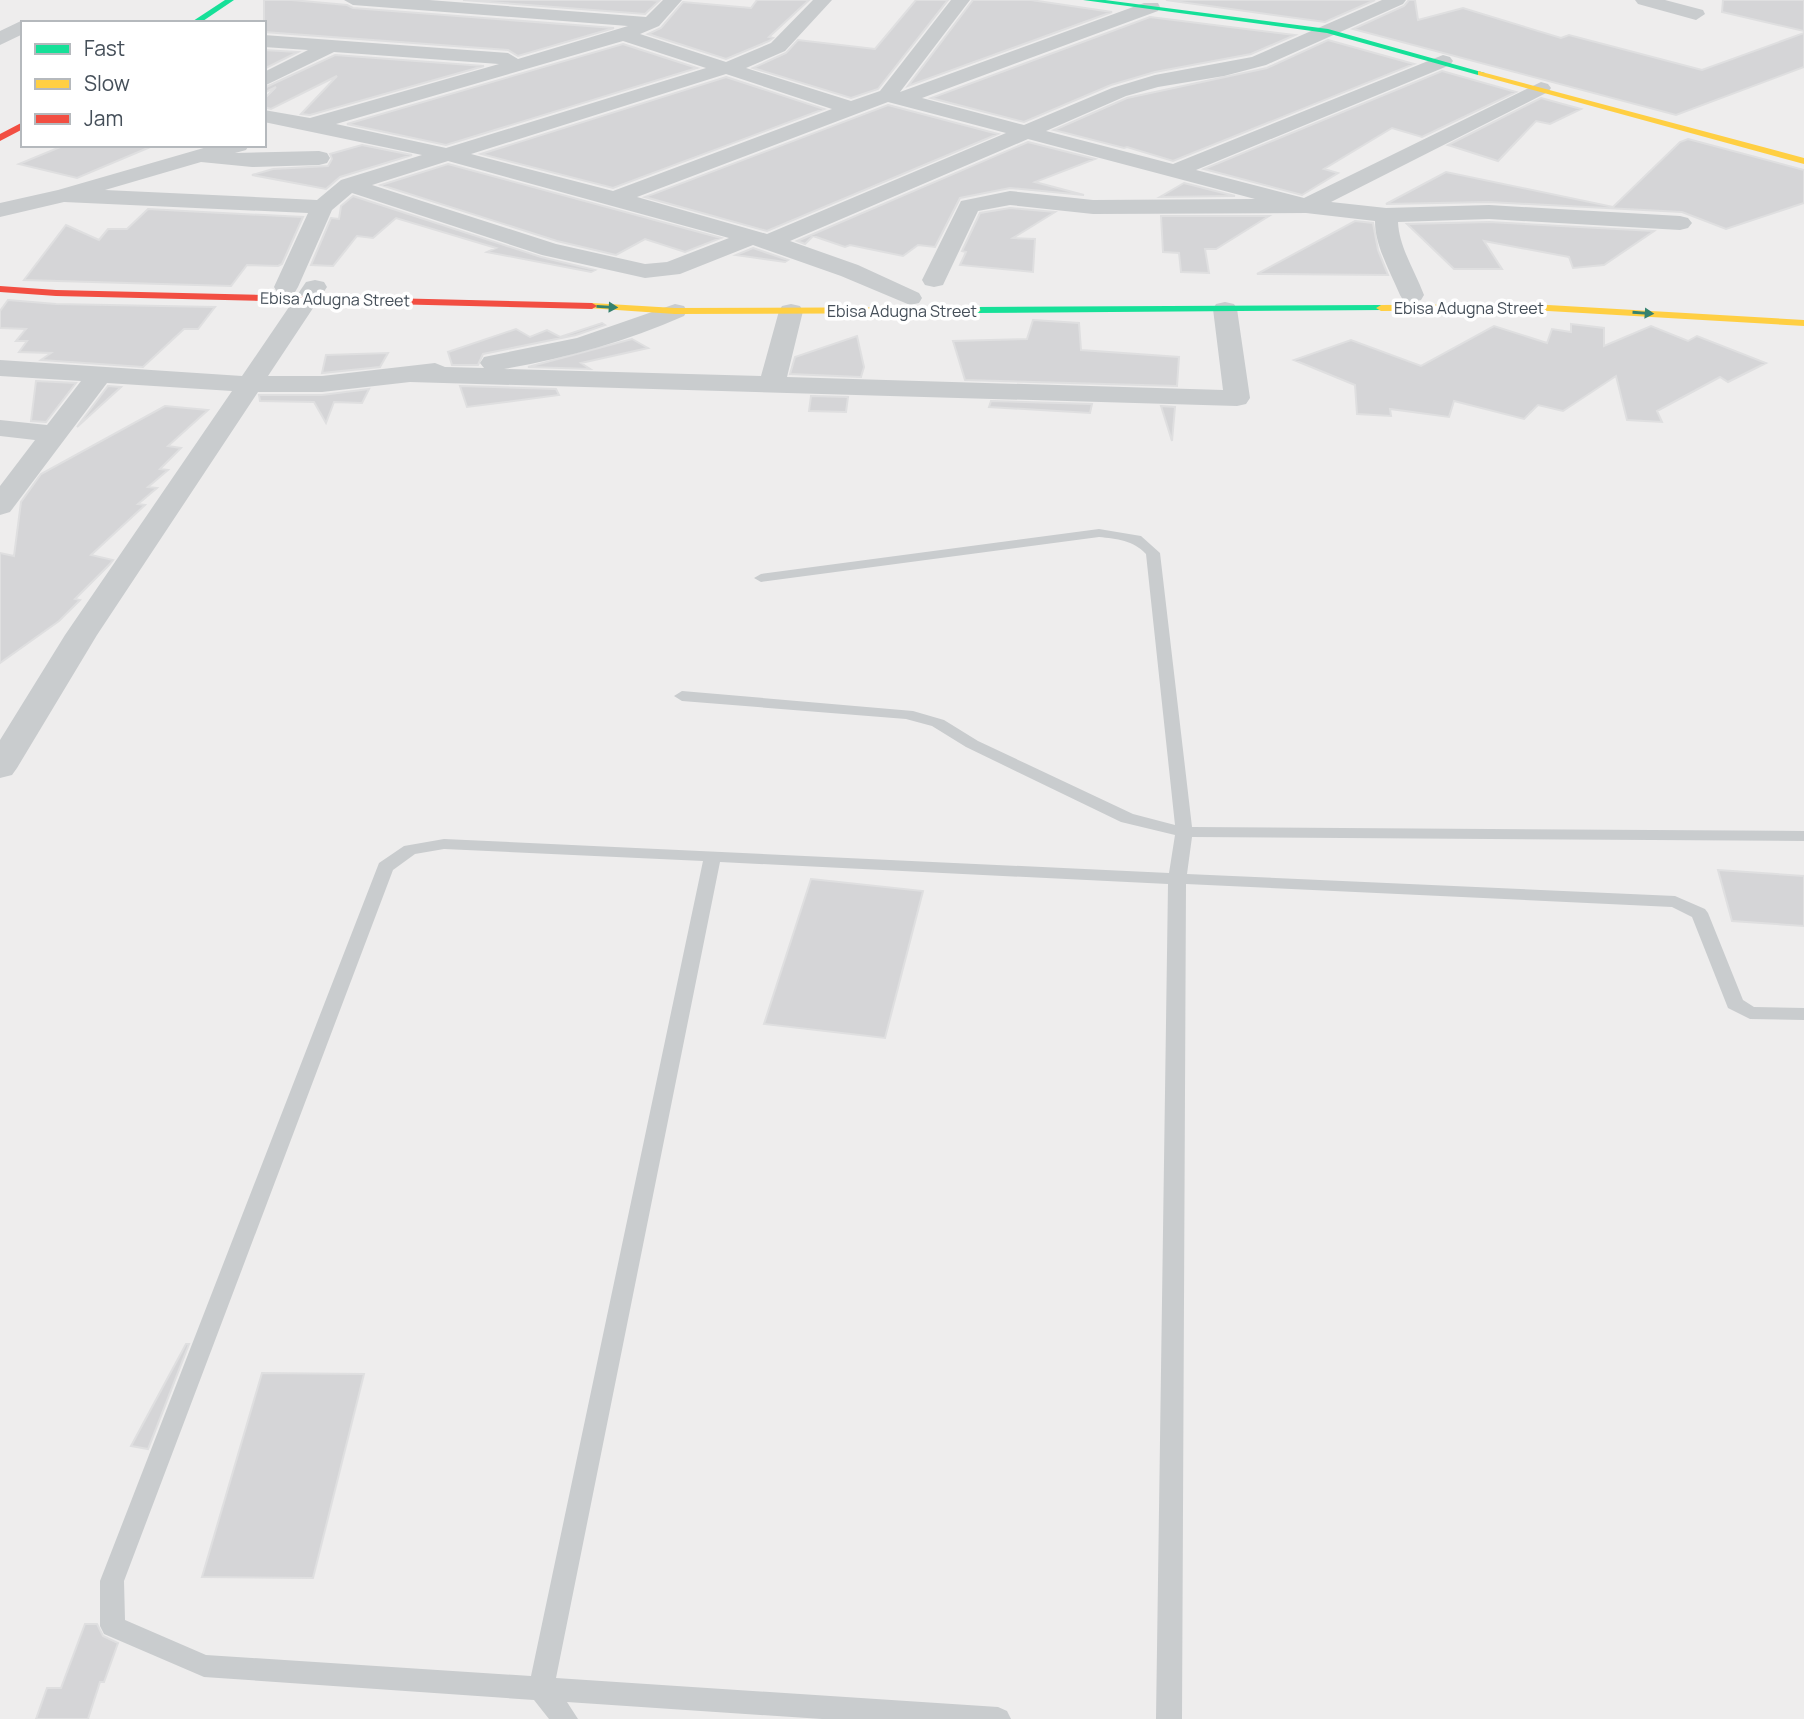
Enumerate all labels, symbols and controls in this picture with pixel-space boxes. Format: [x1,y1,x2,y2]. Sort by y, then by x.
legend [21,21,266,147]
text: Fast [84,34,125,62]
text: Slow [84,69,130,97]
text: Jam [84,104,123,132]
street label: Ebisa Adugna Street [260,287,410,311]
street label: Ebisa Adugna Street [1394,297,1544,319]
street label: Ebisa Adugna Street [827,300,977,322]
one-way arrow [596,301,618,312]
one-way arrow [1632,308,1654,319]

